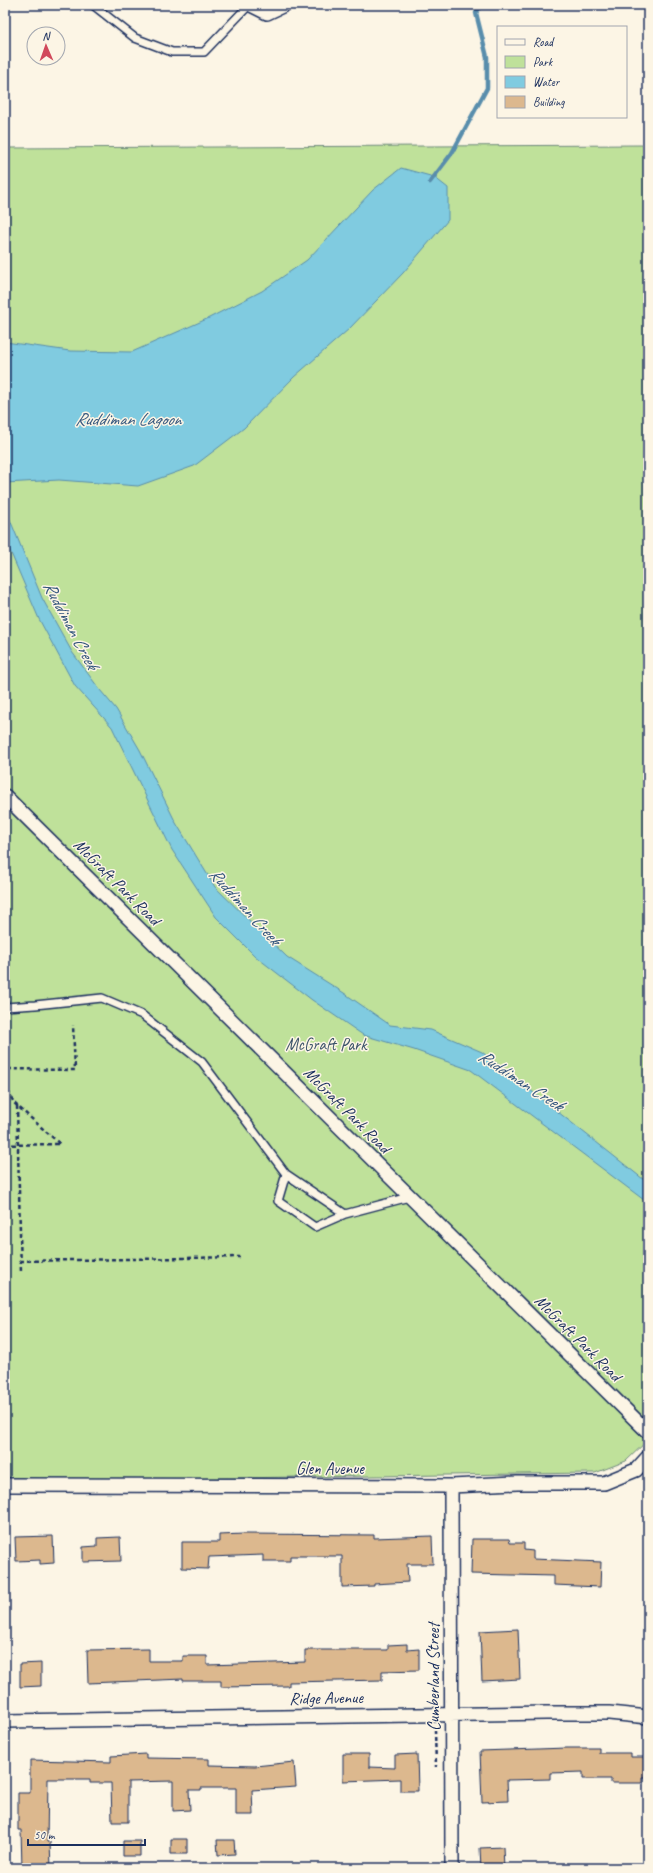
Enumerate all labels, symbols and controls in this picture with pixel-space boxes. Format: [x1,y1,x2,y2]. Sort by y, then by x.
north arrow [26,26,66,66]
legend [497,26,627,118]
text: N [42,29,51,43]
text: Road [533,34,555,50]
text: Park [533,54,554,70]
text: Water [533,74,561,90]
text: Building [533,94,565,110]
water label: Ruddiman Lagoon [75,408,183,430]
water label: Ruddiman Creek [39,577,105,676]
street label: McGraft Park Road [69,834,167,932]
water label: Ruddiman Creek [205,863,288,952]
park label: McGraft Park [286,1034,368,1055]
water label: Ruddiman Creek [475,1045,570,1117]
street label: McGraft Park Road [299,1062,397,1160]
street label: McGraft Park Road [530,1290,628,1388]
street label: Glen Avenue [296,1458,365,1479]
street label: Cumberland Street [423,1621,444,1731]
street label: Ridge Avenue [289,1687,364,1709]
scale bar [28,1821,145,1847]
text: 50 m [34,1827,56,1843]

